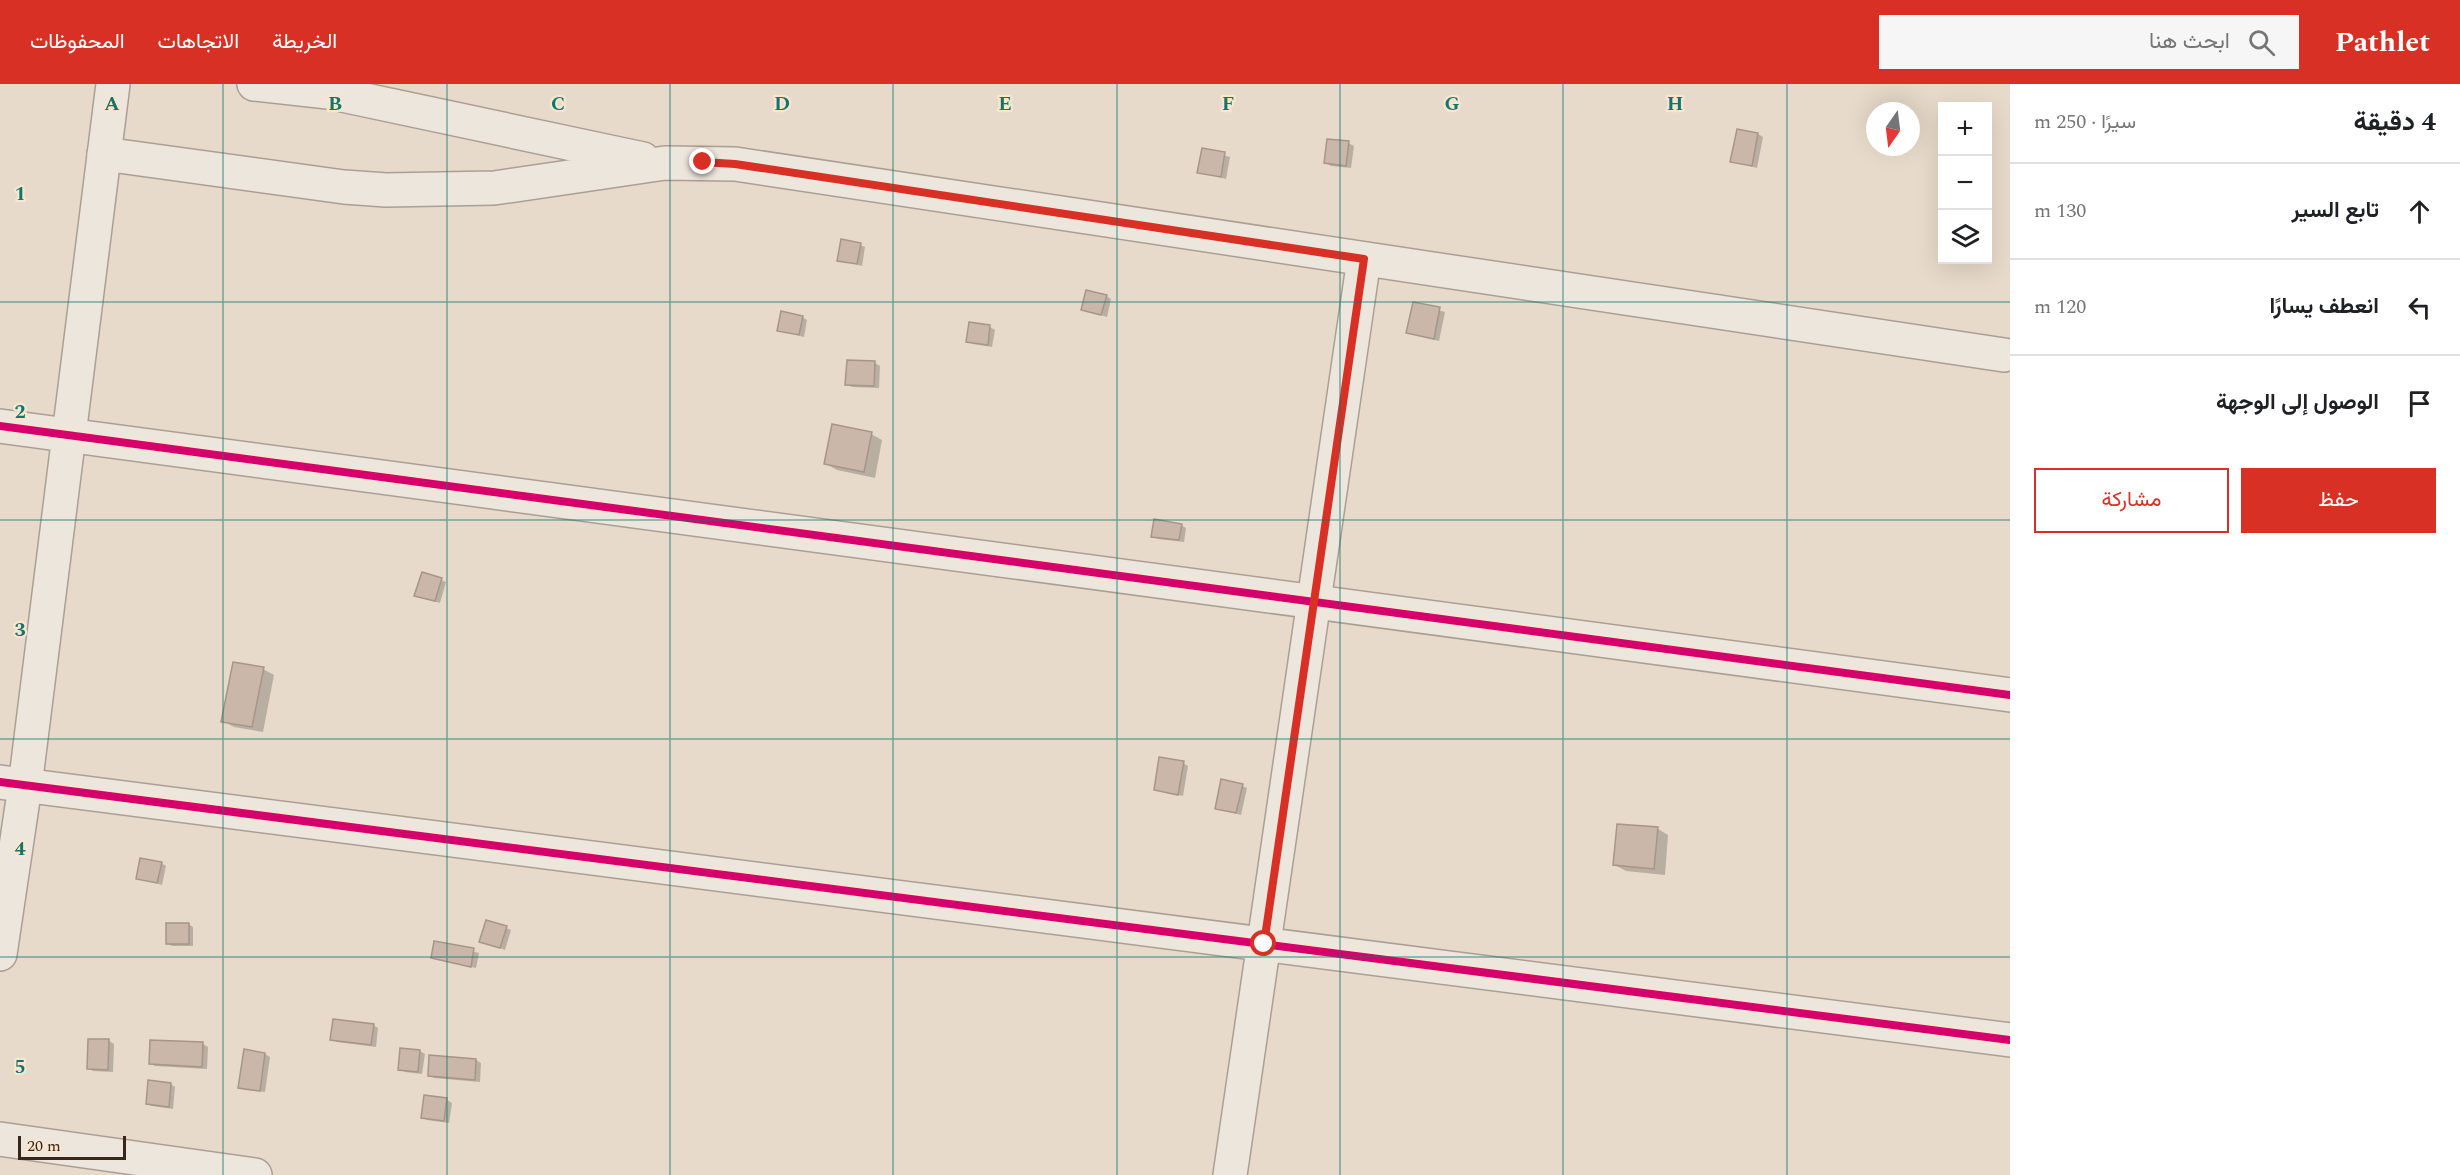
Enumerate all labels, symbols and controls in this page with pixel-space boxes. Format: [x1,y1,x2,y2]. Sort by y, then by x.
search box [1879,15,2299,69]
text: Pathlet [2335,21,2430,64]
text: ابحث هنا [2149,25,2230,58]
text: المحفوظات [30,26,125,58]
text: الاتجاهات [158,26,239,58]
text: الخريطة [272,26,337,58]
icon: search [2245,26,2278,59]
text: A [104,89,120,119]
text: B [328,89,342,119]
text: C [551,89,565,119]
text: D [774,89,790,119]
text: E [998,89,1012,119]
text: F [1222,89,1234,119]
text: G [1444,89,1460,119]
text: H [1667,89,1683,119]
north arrow [1866,102,1920,156]
map controls [1938,102,1992,264]
button: + [1938,102,1992,156]
text: 4 دقيقة [2354,102,2436,142]
text: سيرًا · 250 m [2034,107,2136,137]
route end [689,148,715,174]
button: − [1938,156,1992,210]
text: 1 [14,179,26,209]
text: تابع السير [2291,194,2379,227]
icon: ahead [2403,195,2436,228]
text: 130 m [2034,196,2086,226]
button: layers [1938,210,1992,264]
text: انعطف يسارًا [2269,290,2379,323]
icon: left [2403,291,2436,324]
text: 120 m [2034,292,2086,322]
text: الوصول إلى الوجهة [2216,386,2379,419]
icon: arrive [2403,387,2436,420]
text: 2 [14,397,26,427]
button: مشاركة [2034,468,2229,533]
button: حفظ [2241,468,2436,533]
text: 3 [14,615,26,645]
text: 4 [14,834,26,864]
route start [1250,930,1276,956]
text: 5 [14,1052,26,1082]
scale bar [18,1133,126,1160]
text: 20 m [27,1134,61,1158]

